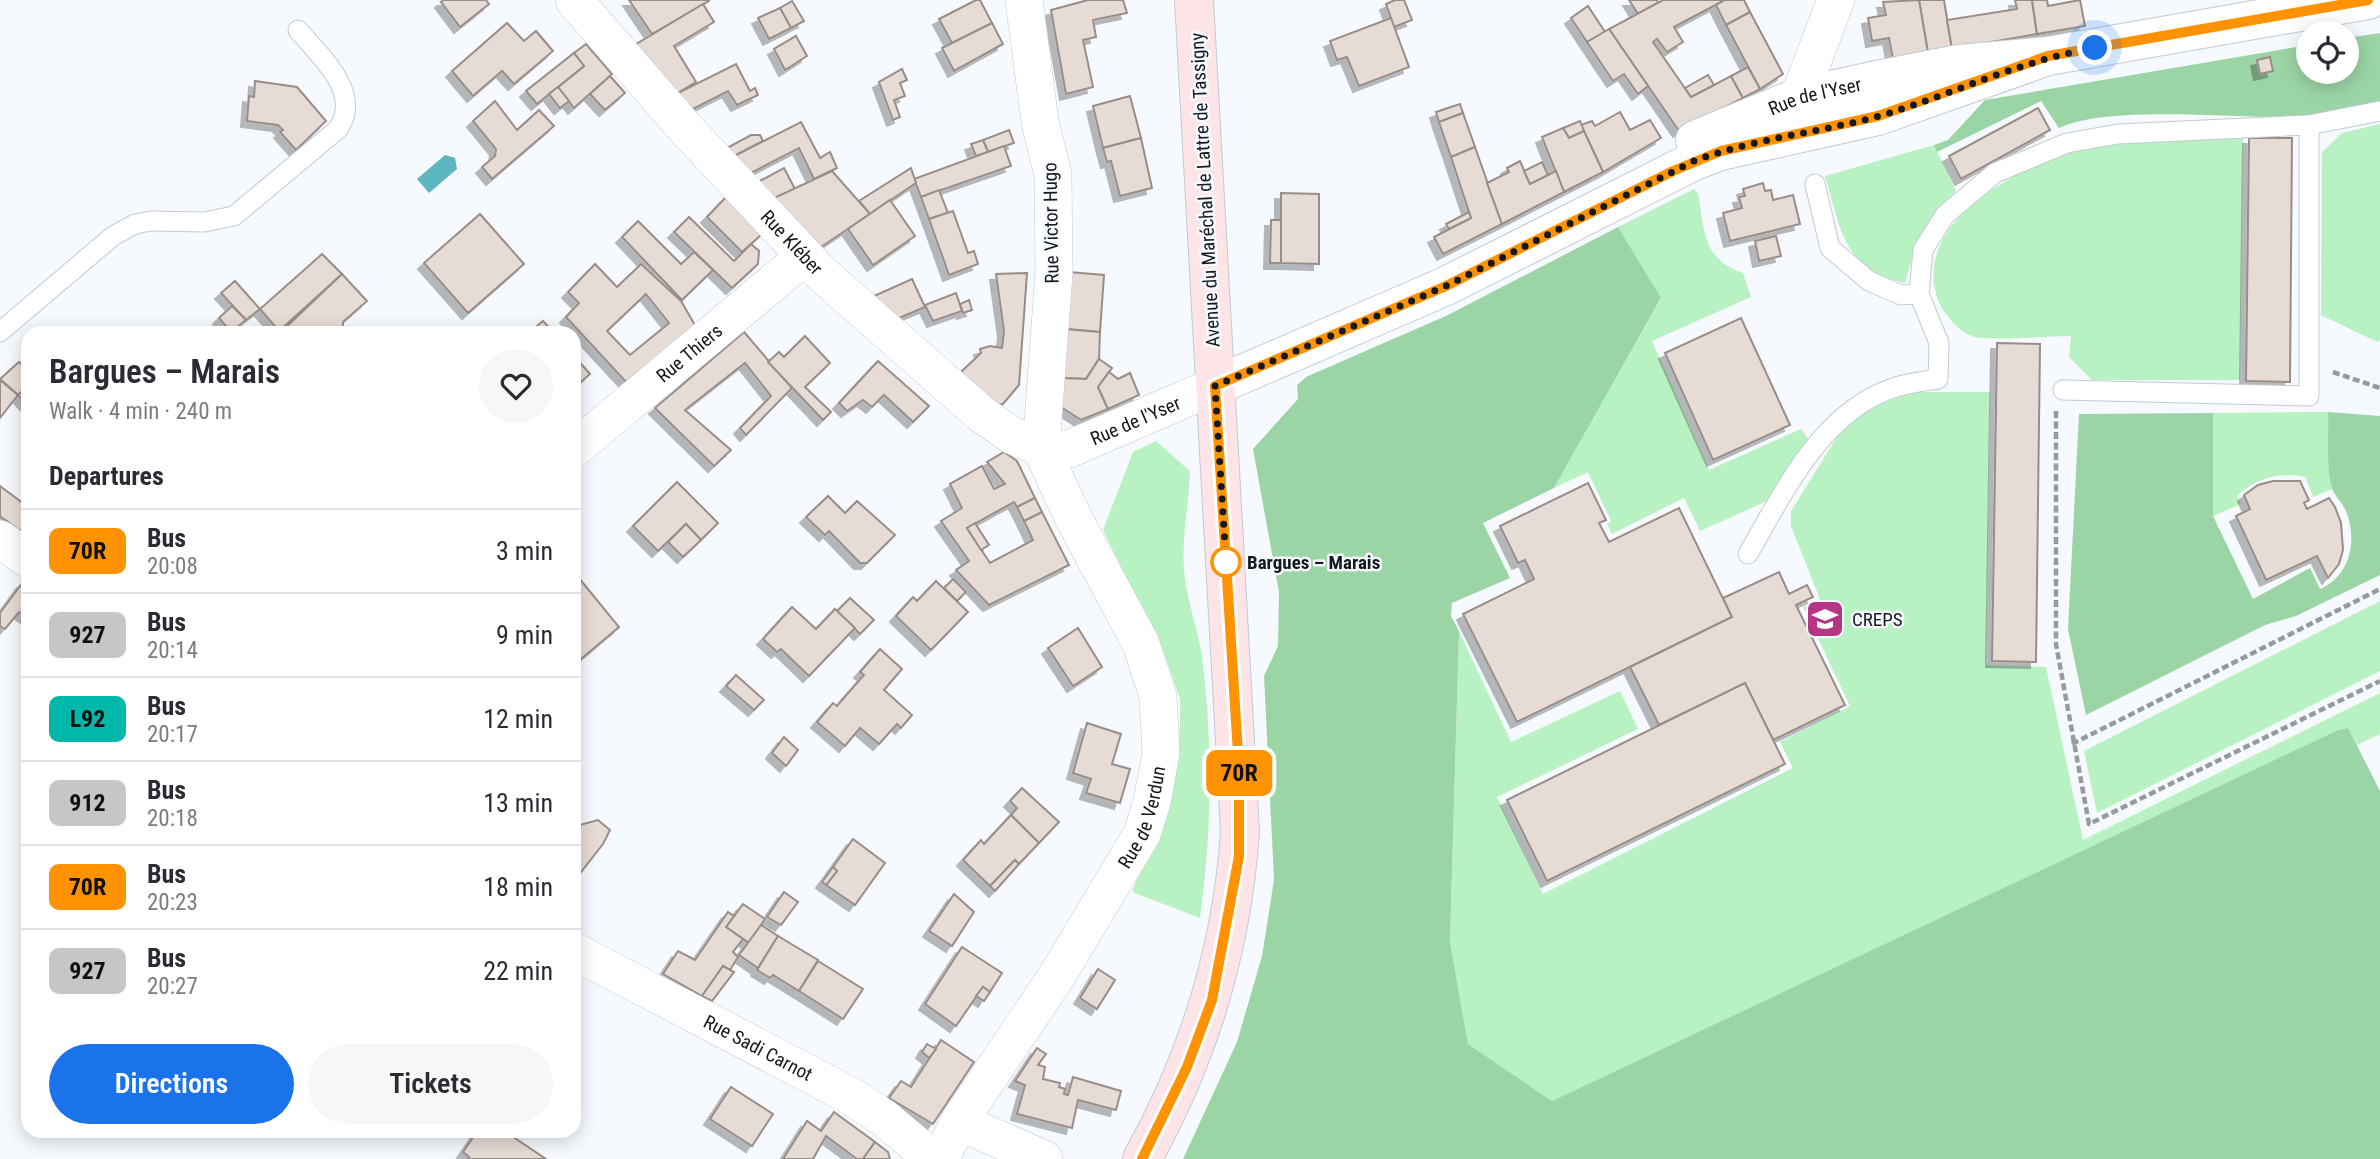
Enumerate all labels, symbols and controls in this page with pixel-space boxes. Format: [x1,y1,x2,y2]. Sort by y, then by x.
map controls [2296,21,2359,84]
button: locate [2296,21,2359,84]
your location [2077,30,2112,65]
street label: Avenue du Maréchal de Lattre de Tassigny [1185,32,1225,348]
street label: Rue de l'Yser [1765,72,1864,120]
street label: Rue Victor Hugo [1038,162,1064,284]
street label: Rue Kléber [756,205,828,279]
street label: Rue Thiers [651,319,727,387]
button: heart [479,349,553,423]
text: Bargues – Marais [49,352,280,391]
street label: Rue de l'Yser [1087,391,1184,450]
text: Walk · 4 min · 240 m [49,398,232,425]
text: Departures [49,461,164,491]
text: Bus [147,523,186,553]
text: 3 min [496,536,553,566]
text: 70R [69,537,106,565]
marker: Bargues – Marais [1211,547,1241,577]
place label: Bargues – Marais [1247,551,1380,574]
text: 20:08 [147,553,198,580]
school or university icon: CREPS [1804,598,1846,640]
text: Bus [147,607,186,637]
place label: CREPS [1852,608,1903,631]
text: 9 min [496,620,553,650]
text: 927 [69,621,106,649]
text: 20:14 [147,637,198,664]
text: Bus [147,691,186,721]
text: 12 min [483,704,553,734]
text: L92 [70,705,105,733]
text: 20:17 [147,721,198,748]
line badge: 70R [1199,750,1279,796]
text: 70R [1220,759,1258,787]
street label: Rue de Verdun [1113,764,1170,872]
text: Bus [147,775,186,805]
text: 13 min [483,788,553,818]
text: 912 [69,789,106,817]
text: 20:18 [147,805,198,832]
text: Bus [147,859,186,889]
text: 18 min [483,872,553,902]
text: 70R [69,873,106,901]
text: 20:23 [147,889,198,916]
text: Bus [147,943,186,973]
text: 22 min [483,956,553,986]
text: 927 [69,957,106,985]
text: 20:27 [147,973,198,1000]
street label: Rue Sadi Carnot [700,1009,817,1085]
button: Directions [49,1044,294,1124]
button: Tickets [308,1044,553,1124]

